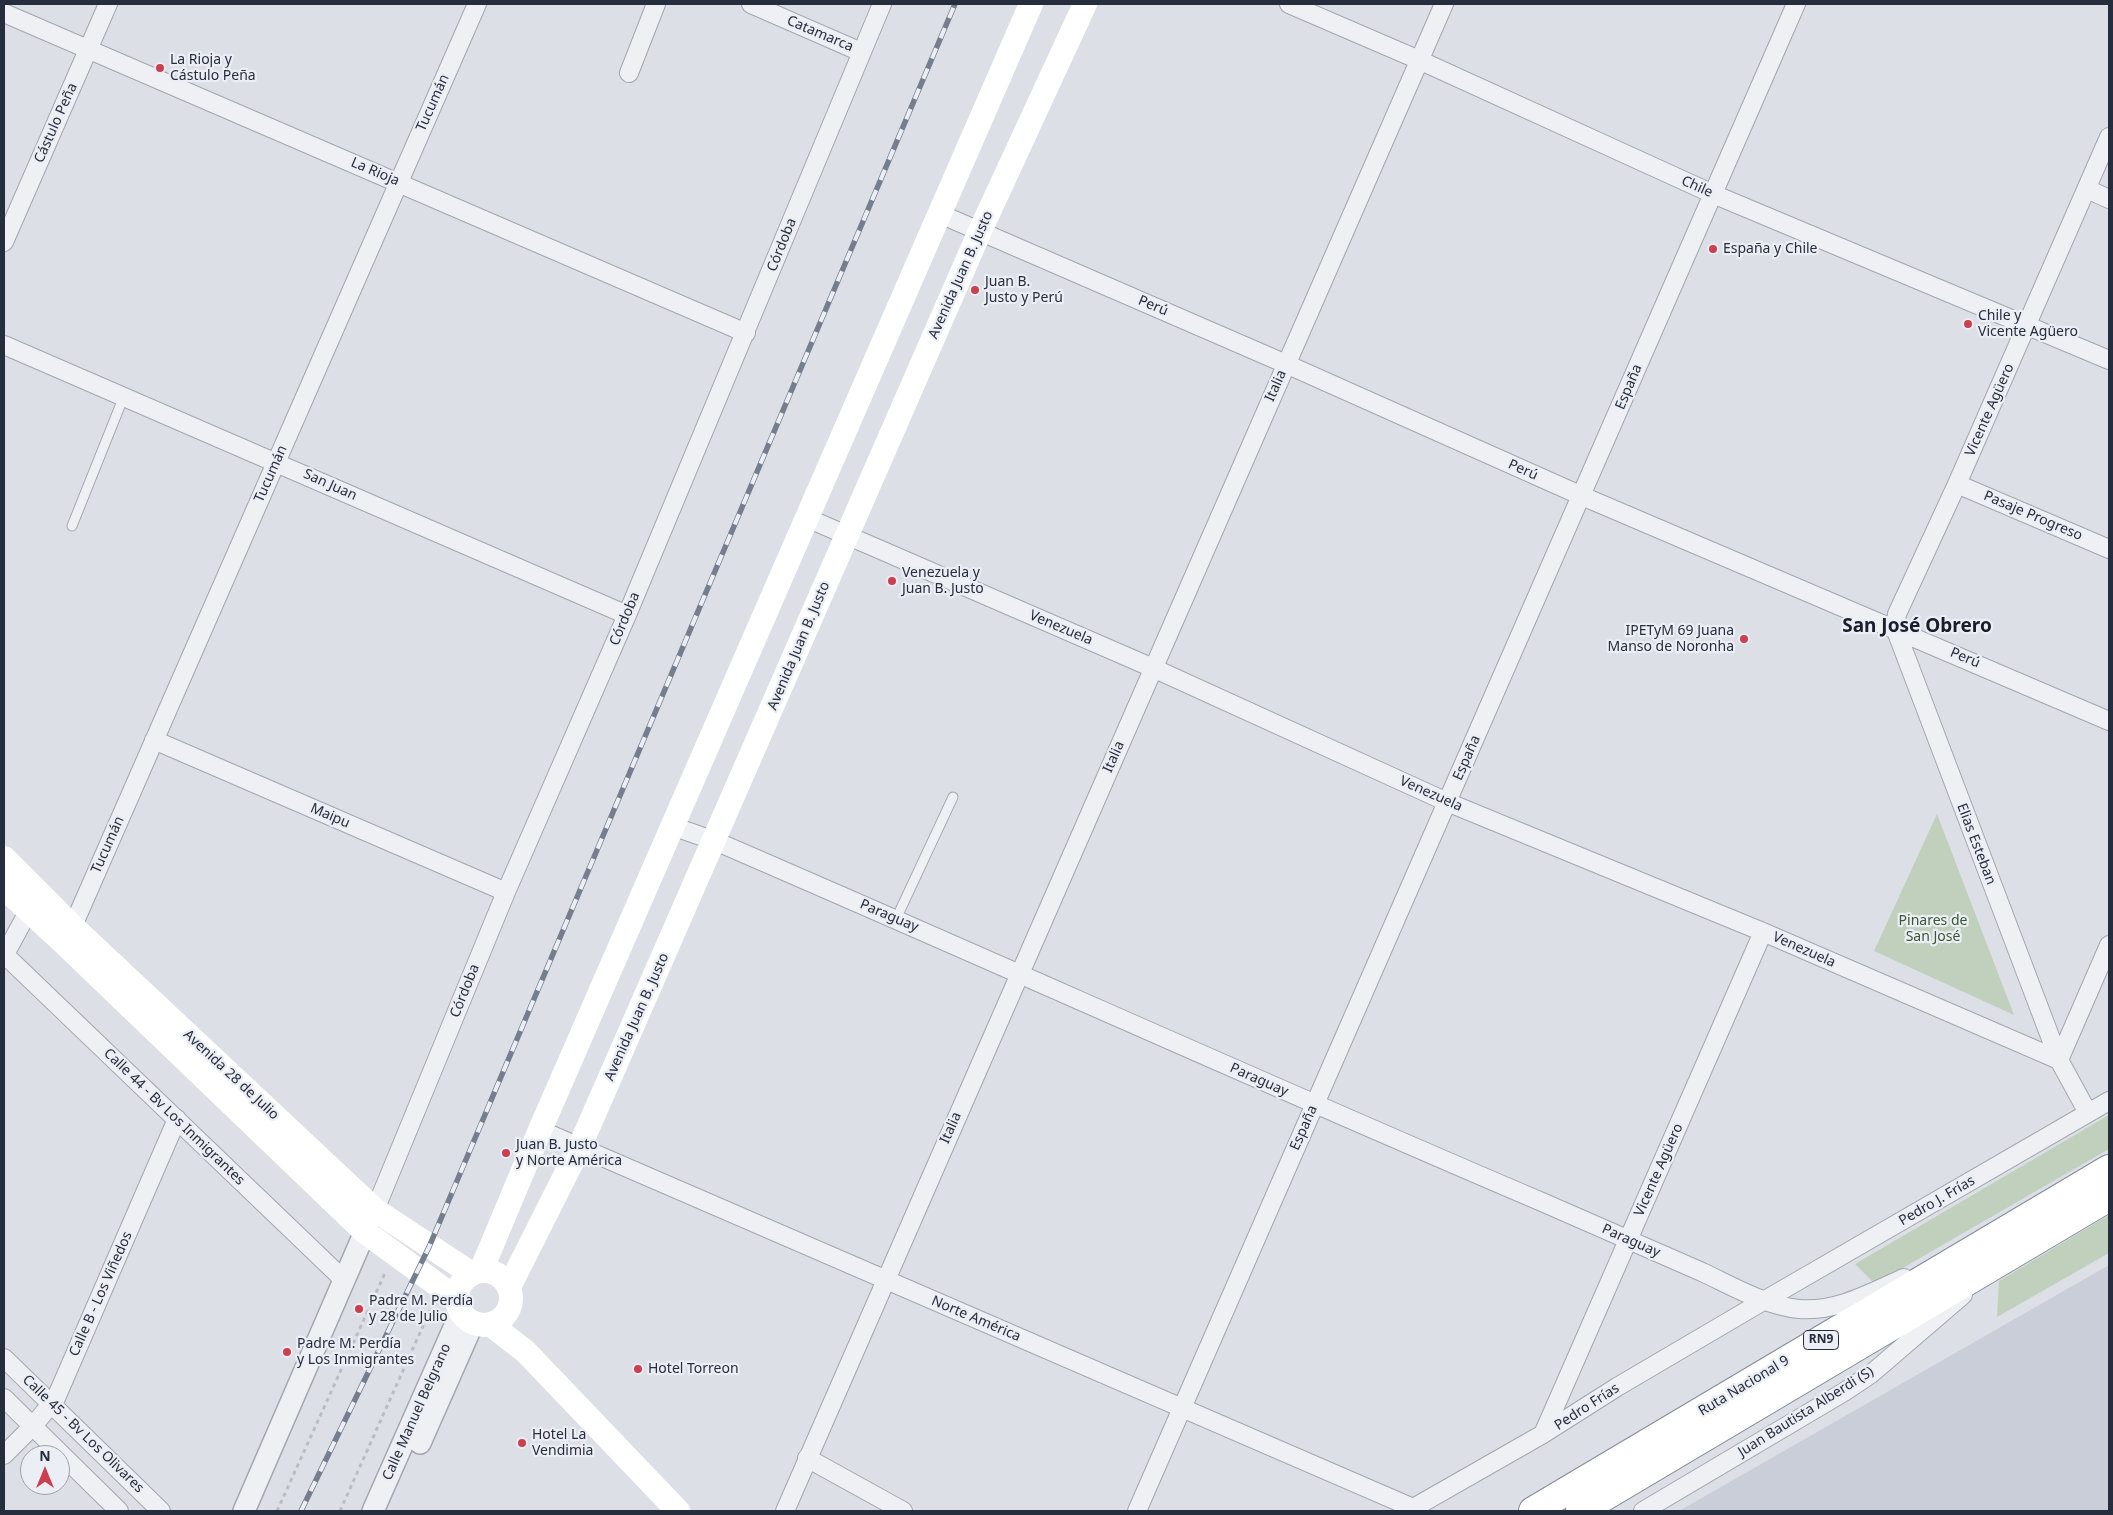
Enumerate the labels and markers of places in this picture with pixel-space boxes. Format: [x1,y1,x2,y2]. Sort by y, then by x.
place label: La Rioja y Cástulo Peña [170,52,256,84]
marker: La Rioja y Cástulo Peña [154,62,166,74]
place label: España y Chile [1723,241,1817,257]
marker: España y Chile [1707,243,1719,255]
place label: Juan B. Justo y Perú [985,274,1063,306]
marker: Juan B. Justo y Perú [969,284,981,296]
place label: Chile y Vicente Agüero [1978,308,2078,341]
marker: Chile y Vicente Agüero [1962,318,1974,330]
place label: Venezuela y Juan B. Justo [902,565,984,598]
marker: Venezuela y Juan B. Justo [886,575,898,587]
place label: IPETyM 69 Juana Manso de Noronha [1608,623,1734,656]
marker: IPETyM 69 Juana Manso de Noronha [1738,633,1750,645]
place label: Juan B. Justo y Norte América [516,1137,622,1170]
marker: Juan B. Justo y Norte América [500,1147,512,1159]
place label: Padre M. Perdía y 28 de Julio [369,1293,473,1325]
marker: Padre M. Perdía y 28 de Julio [353,1303,365,1315]
place label: Padre M. Perdía y Los Inmigrantes [297,1336,414,1368]
marker: Padre M. Perdía y Los Inmigrantes [281,1346,293,1358]
place label: Hotel Torreon [648,1361,739,1377]
marker: Hotel Torreon [632,1363,644,1375]
place label: Hotel La Vendimia [532,1427,593,1460]
marker: Hotel La Vendimia [516,1437,528,1449]

